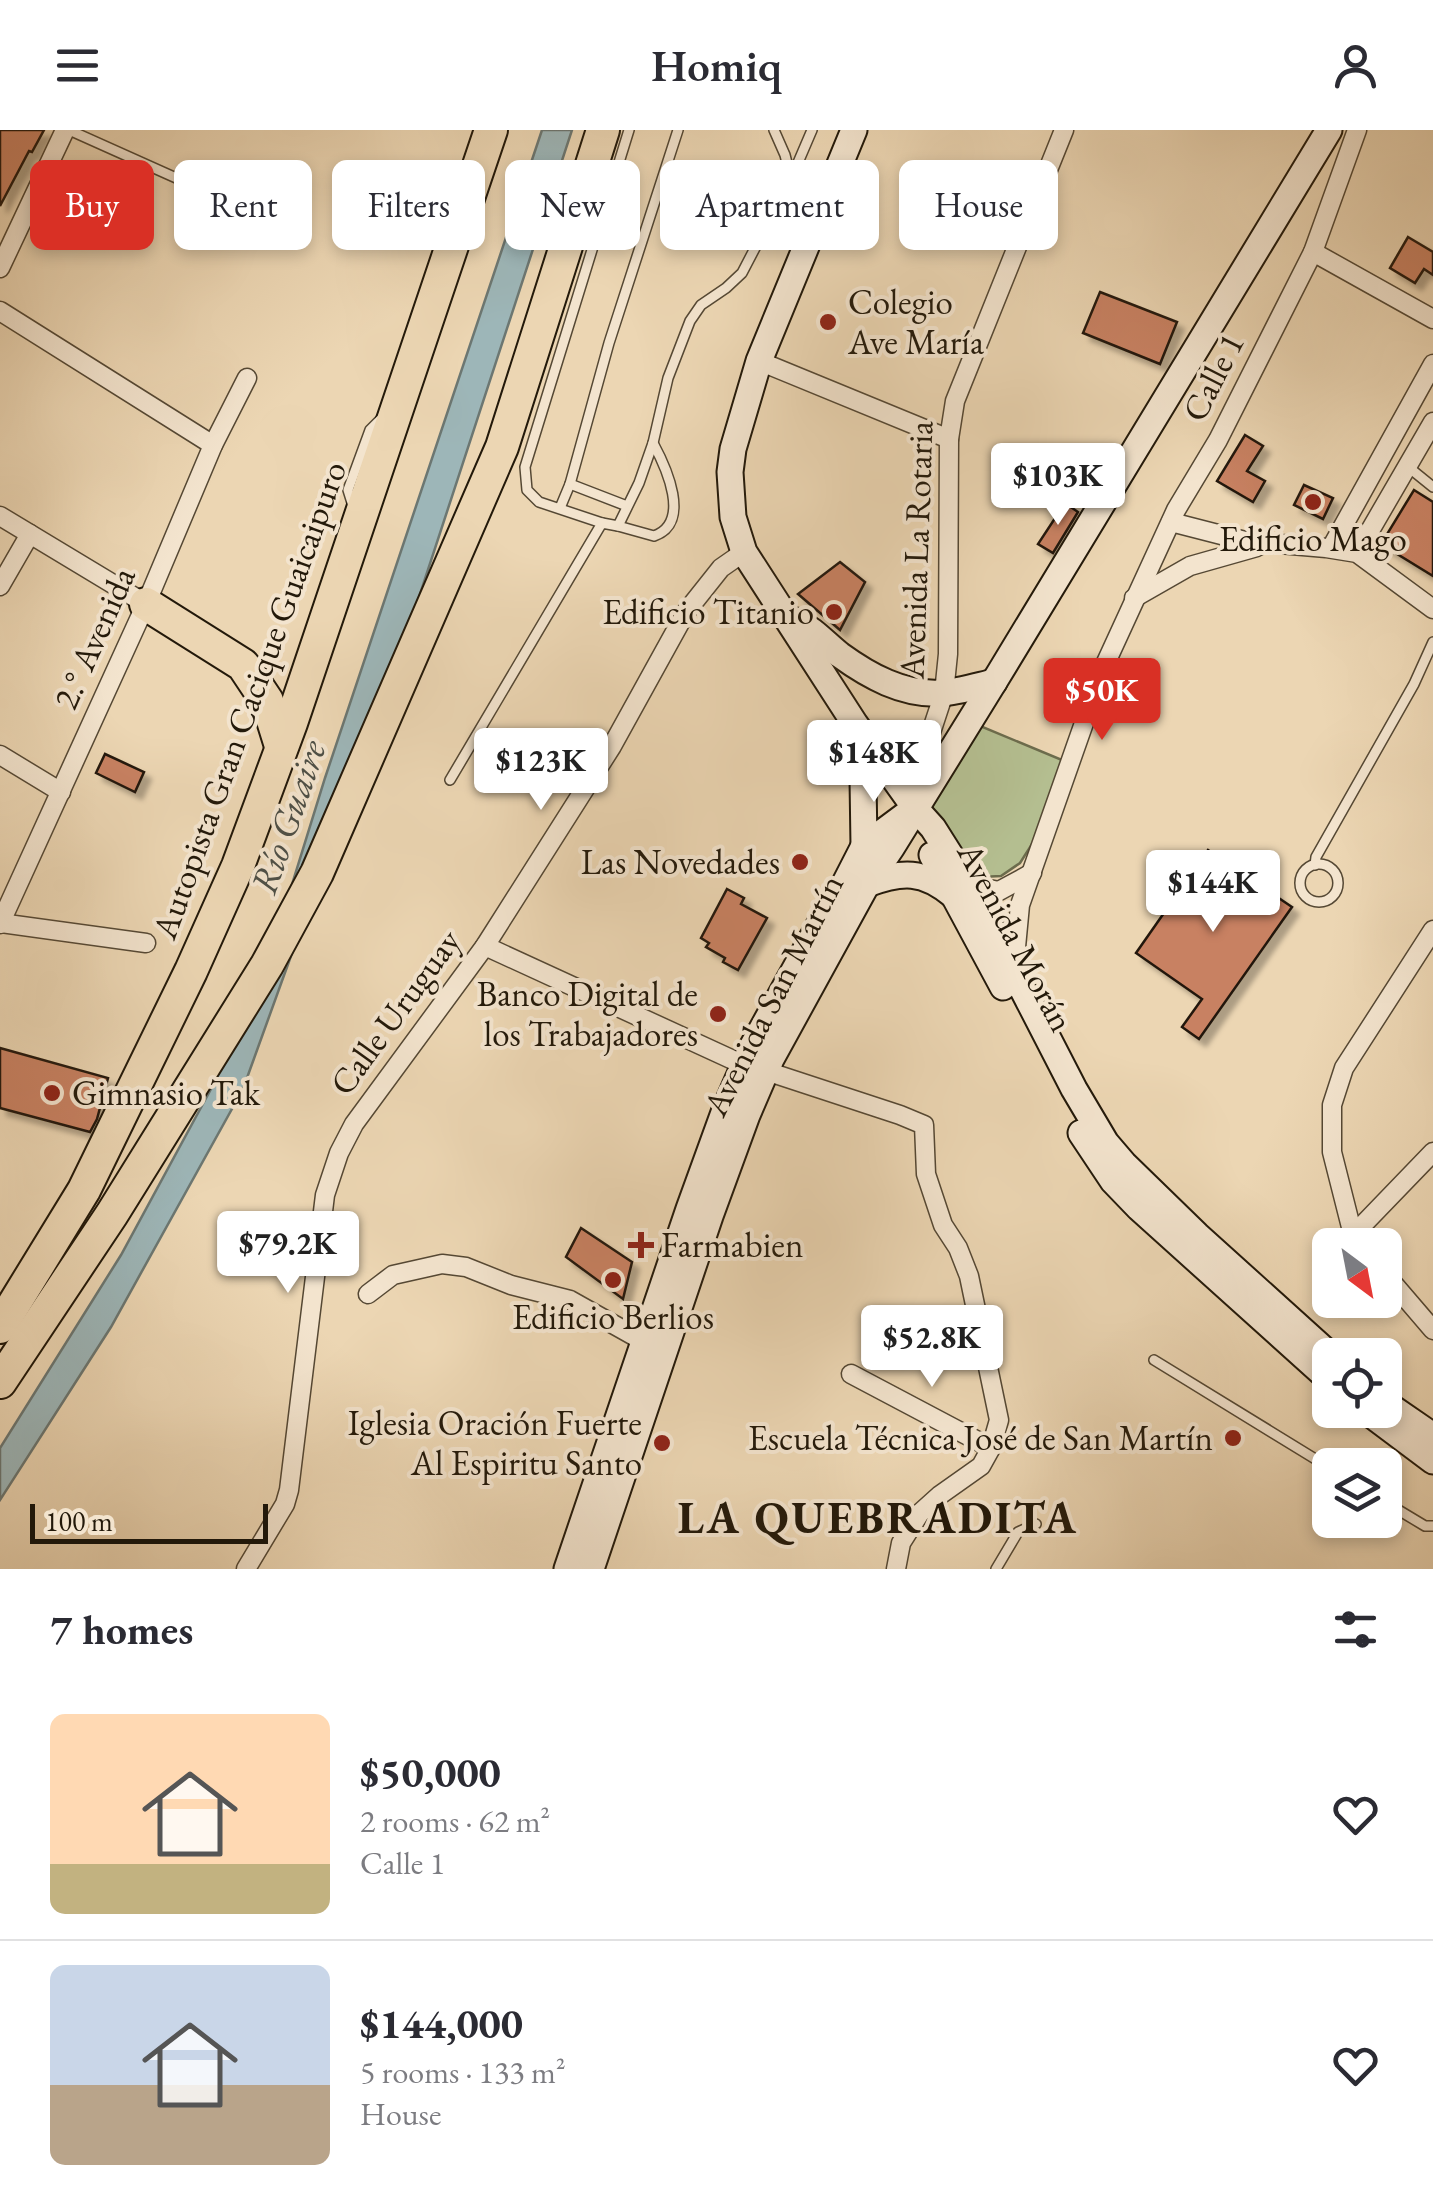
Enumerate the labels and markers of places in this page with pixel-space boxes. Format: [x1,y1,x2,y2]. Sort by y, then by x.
place label: Colegio Ave María [847,279,984,364]
marker: Colegio Ave María [817,311,839,333]
pin: $103K [988,443,1128,528]
marker: Edificio Mago [1302,491,1324,513]
place label: Edificio Mago [1219,516,1407,561]
place label: Edificio Titanio [602,589,814,634]
marker: Edificio Titanio [823,601,845,623]
pin: $50K [1043,658,1161,743]
pin: $148K [804,720,944,805]
pin: $123K [471,728,611,813]
place label: Las Novedades [581,839,780,884]
pin: $144K [1143,850,1283,935]
marker: Las Novedades [789,851,811,873]
place label: Banco Digital de los Trabajadores [477,971,698,1056]
marker: Banco Digital de los Trabajadores [707,1003,729,1025]
place label: Gimnasio Tak [72,1070,261,1115]
marker: Gimnasio Tak [41,1082,63,1104]
pin: $79.2K [207,1211,369,1296]
place label: Farmabien [661,1222,803,1267]
marker: Farmabien [630,1234,652,1256]
marker: Edificio Berlios [602,1269,624,1291]
place label: Edificio Berlios [512,1294,714,1339]
pin: $52.8K [851,1305,1013,1390]
place label: Iglesia Oración Fuerte Al Espiritu Santo [348,1400,642,1485]
place label: Escuela Técnica José de San Martín [748,1415,1213,1460]
marker: Escuela Técnica José de San Martín [1222,1427,1244,1449]
marker: Iglesia Oración Fuerte Al Espiritu Santo [651,1432,673,1454]

